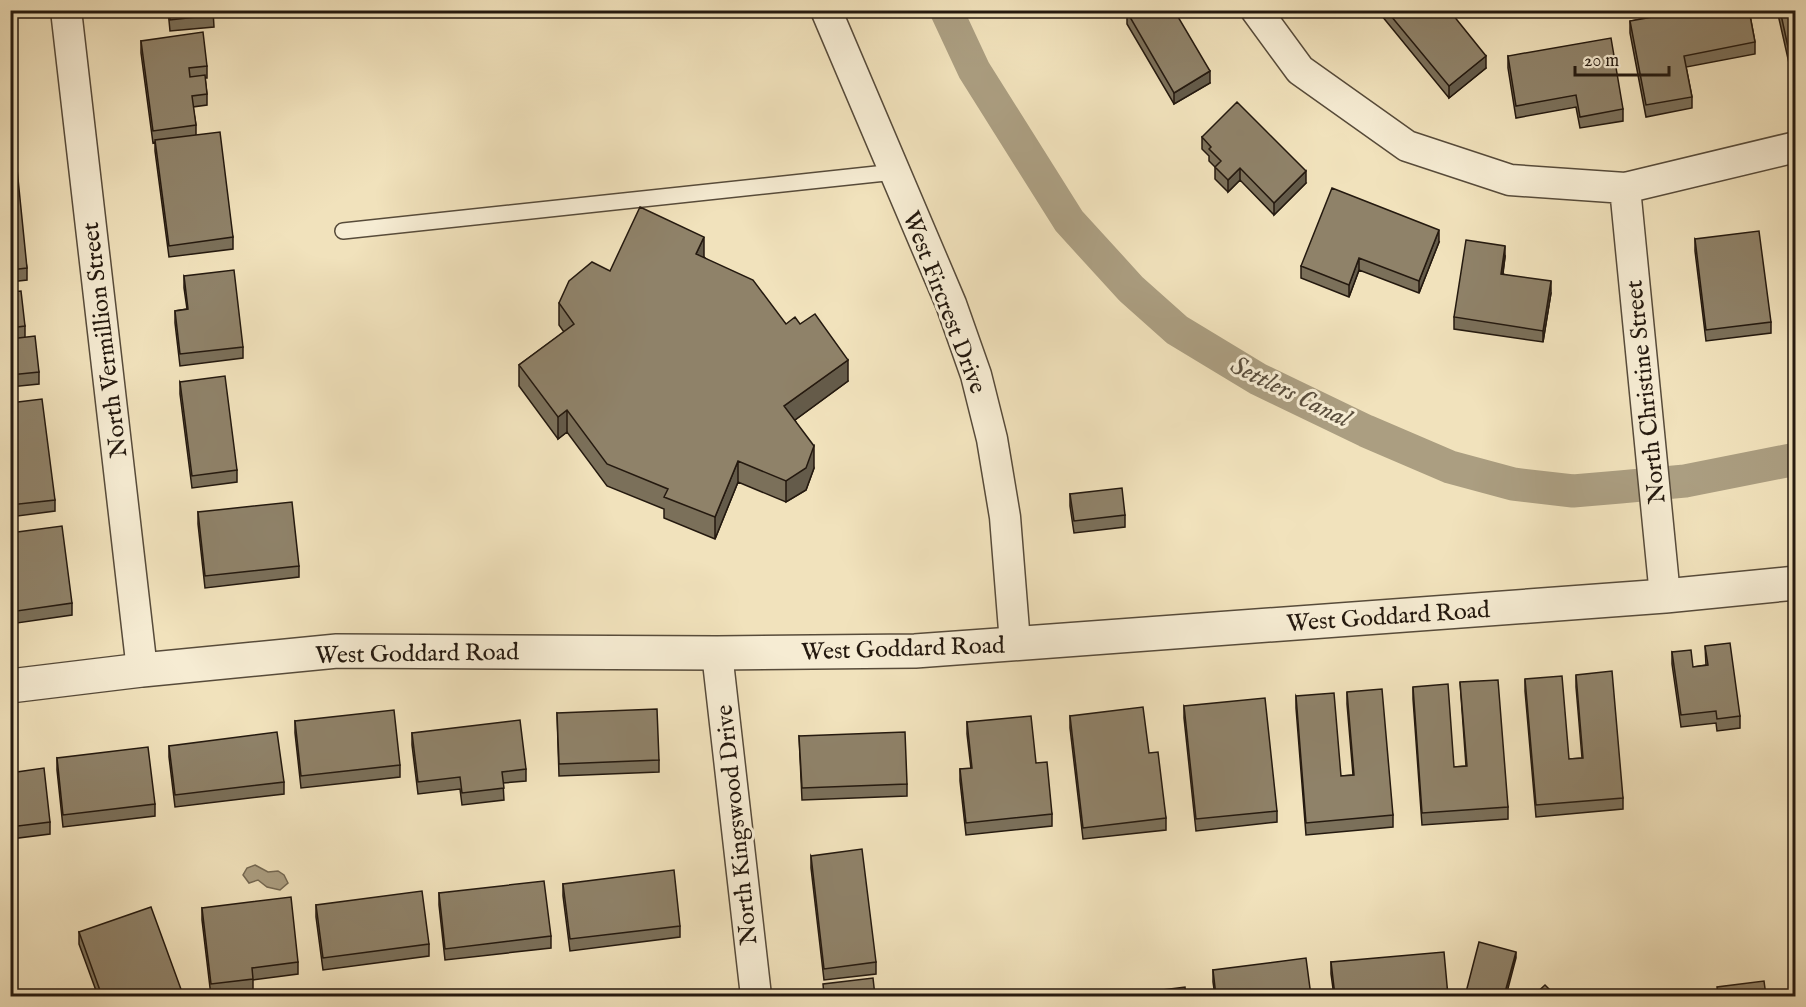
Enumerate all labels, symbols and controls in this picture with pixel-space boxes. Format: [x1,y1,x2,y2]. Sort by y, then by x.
scale bar [1575,39,1670,77]
text: 20 m [1584,50,1619,73]
street label: West Fircrest Drive [895,207,993,398]
street label: North Vermillion Street [76,220,135,459]
street label: North Christine Street [1619,278,1674,505]
water label: Settlers Canal [1225,349,1358,436]
street label: West Goddard Road [1285,595,1491,640]
street label: West Goddard Road [801,630,1006,669]
street label: West Goddard Road [315,637,519,672]
street label: North Kingswood Drive [709,703,766,947]

